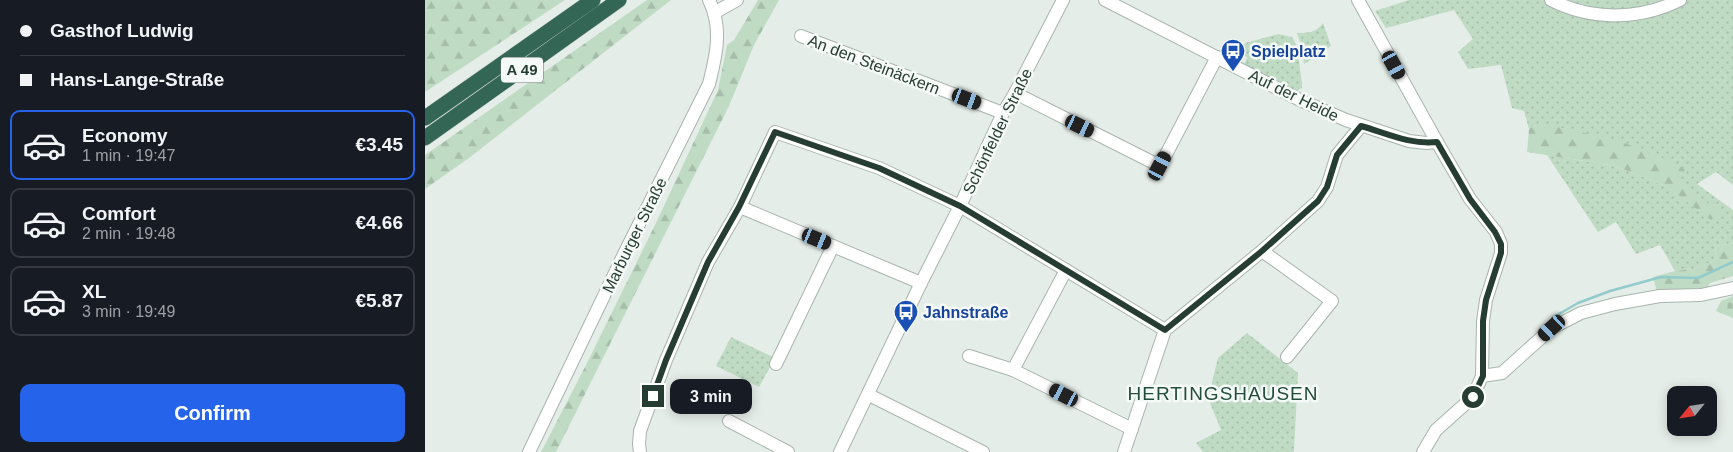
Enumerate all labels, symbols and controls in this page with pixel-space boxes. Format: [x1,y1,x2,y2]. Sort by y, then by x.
text: Gasthof Ludwig [50,20,194,41]
street label: An den Steinäckern [806,32,942,97]
bus stop icon: Spielplatz [1220,38,1246,72]
place label: Spielplatz [1251,43,1326,60]
car [1380,48,1407,82]
road number: A 49 [501,58,543,82]
street label: Schönfelder Straße [960,65,1035,197]
street label: Auf der Heide [1246,66,1342,125]
text: Hans-Lange-Straße [50,69,224,90]
car [950,87,983,111]
car [1063,113,1096,139]
icon: car [22,123,67,168]
text: Economy [82,125,168,146]
text: €3.45 [355,134,403,155]
text: 1 min · 19:47 [82,147,175,164]
car [1146,149,1173,183]
street label: Marburger Straße [599,175,670,296]
icon: car [22,201,67,246]
text: Comfort [82,203,156,224]
text: €4.66 [355,212,403,233]
text: 2 min · 19:48 [82,225,175,242]
car [800,226,833,252]
icon: car [22,279,67,324]
text: XL [82,281,106,302]
text: €5.87 [355,290,403,311]
bus stop icon: Jahnstraße [893,299,919,333]
text: 3 min · 19:49 [82,303,175,320]
place label: Jahnstraße [923,304,1008,321]
car [1535,312,1568,344]
callout: 3 min [671,378,753,414]
car [1047,382,1080,408]
district label: HERTINGSHAUSEN [1127,383,1319,404]
button: Confirm [20,384,405,442]
route end [642,385,664,407]
route start [1462,386,1484,408]
north arrow [1667,386,1717,436]
map controls [1667,386,1717,436]
text: 3 min [690,388,732,405]

